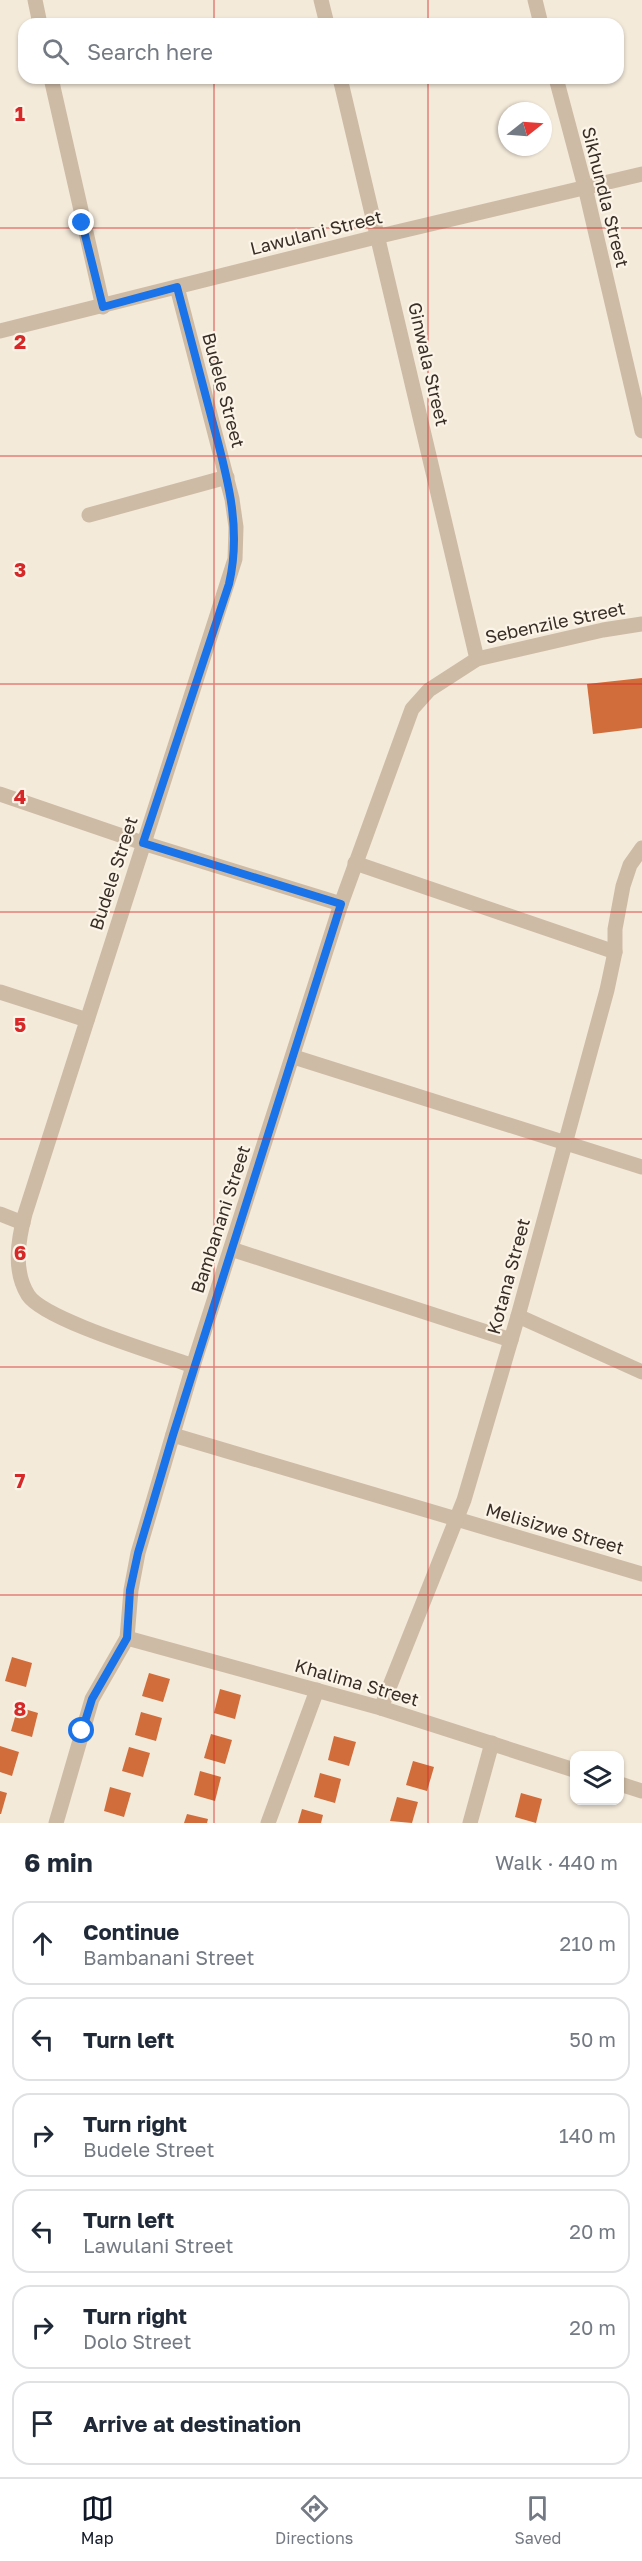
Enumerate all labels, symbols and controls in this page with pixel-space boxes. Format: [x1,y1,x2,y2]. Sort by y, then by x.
search box [18,18,624,84]
icon: search [39,35,72,68]
text: Search here [87,38,213,65]
text: 1 [15,101,25,125]
north arrow [498,102,552,156]
street label: Sikhundla Street [578,124,634,270]
street label: Lawulani Street [248,205,384,259]
route end [68,209,94,235]
street label: Ginwala Street [404,300,454,428]
text: 2 [14,329,26,353]
street label: Budele Street [198,330,250,450]
text: 3 [14,557,26,581]
street label: Sebenzile Street [483,596,627,648]
text: 4 [14,784,26,808]
street label: Budele Street [84,813,142,933]
text: 5 [14,1012,26,1036]
street label: Bambanani Street [186,1142,254,1296]
street label: Kotana Street [482,1216,534,1336]
text: 6 [14,1240,26,1264]
text: 7 [15,1468,26,1492]
street label: Melisizwe Street [483,1498,627,1558]
street label: Khalima Street [292,1654,422,1710]
text: 8 [14,1696,26,1720]
route start [68,1717,94,1743]
map controls [570,1751,624,1805]
button: layers [570,1751,624,1805]
text: 6 min [24,1847,93,1878]
text: Walk · 440 m [495,1850,618,1874]
text: Continue [83,1918,179,1945]
icon: ahead [26,1927,59,1960]
text: 210 m [560,1931,616,1955]
text: Bambanani Street [83,1945,254,1969]
icon: left [26,2023,59,2056]
text: Turn left [83,2026,174,2053]
text: 50 m [569,2027,616,2051]
text: Turn right [83,2110,187,2137]
icon: right [26,2119,59,2152]
text: 140 m [559,2123,616,2147]
text: Budele Street [83,2137,214,2161]
text: Turn left [83,2206,174,2233]
icon: left [26,2215,59,2248]
text: 20 m [569,2219,616,2243]
text: Lawulani Street [83,2233,234,2257]
text: Turn right [83,2302,187,2329]
icon: right [26,2311,59,2344]
text: 20 m [569,2315,616,2339]
text: Dolo Street [83,2329,191,2353]
icon: arrive [26,2407,59,2440]
text: Arrive at destination [83,2410,301,2437]
tab: Map [81,2492,114,2548]
tab: Directions [275,2492,353,2548]
tab: Saved [515,2492,561,2548]

